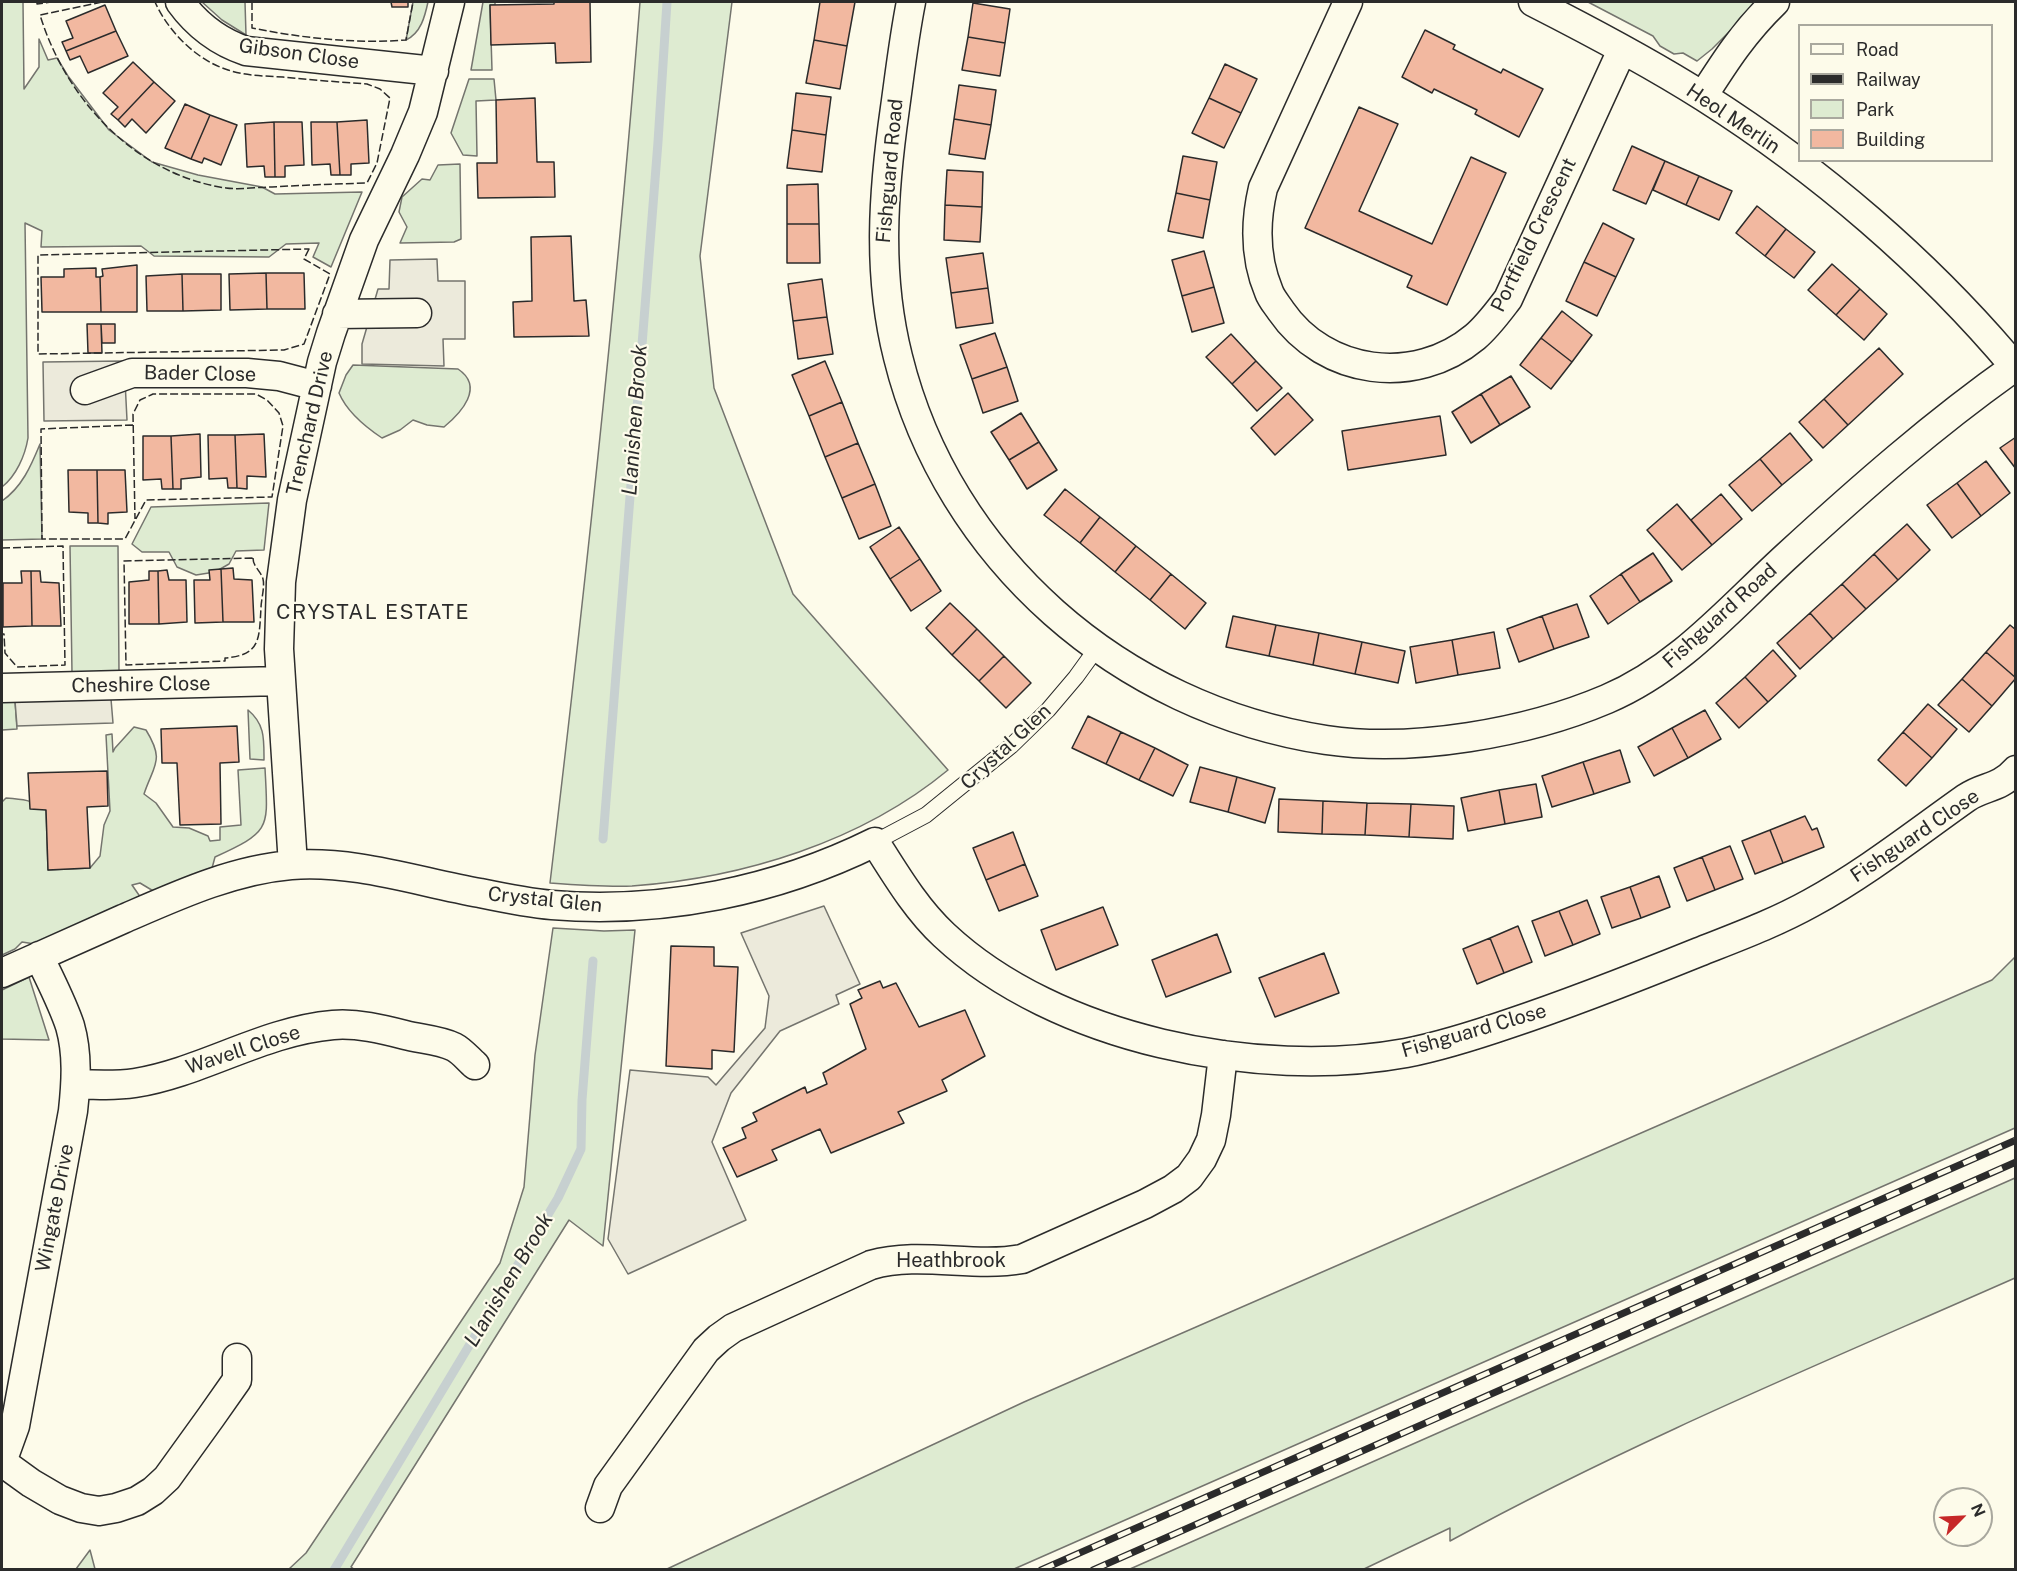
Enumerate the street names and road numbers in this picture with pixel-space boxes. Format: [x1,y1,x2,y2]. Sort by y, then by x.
street label: Gibson Close [237,34,361,74]
street label: Heol Merlin [1682,79,1784,159]
street label: Fishguard Road [872,98,908,244]
street label: Portfield Crescent [1486,154,1582,316]
street label: Trenchard Drive [282,349,338,497]
street label: Bader Close [144,361,256,387]
street label: Fishguard Road [1658,559,1782,673]
street label: Cheshire Close [71,672,211,698]
street label: Crystal Glen [956,699,1056,795]
street label: Fishguard Close [1846,784,1984,888]
street label: Crystal Glen [487,882,603,918]
street label: Fishguard Close [1399,999,1549,1063]
street label: Wavell Close [183,1020,303,1080]
street label: Wingate Drive [31,1142,79,1274]
street label: Heathbrook [896,1249,1006,1273]

